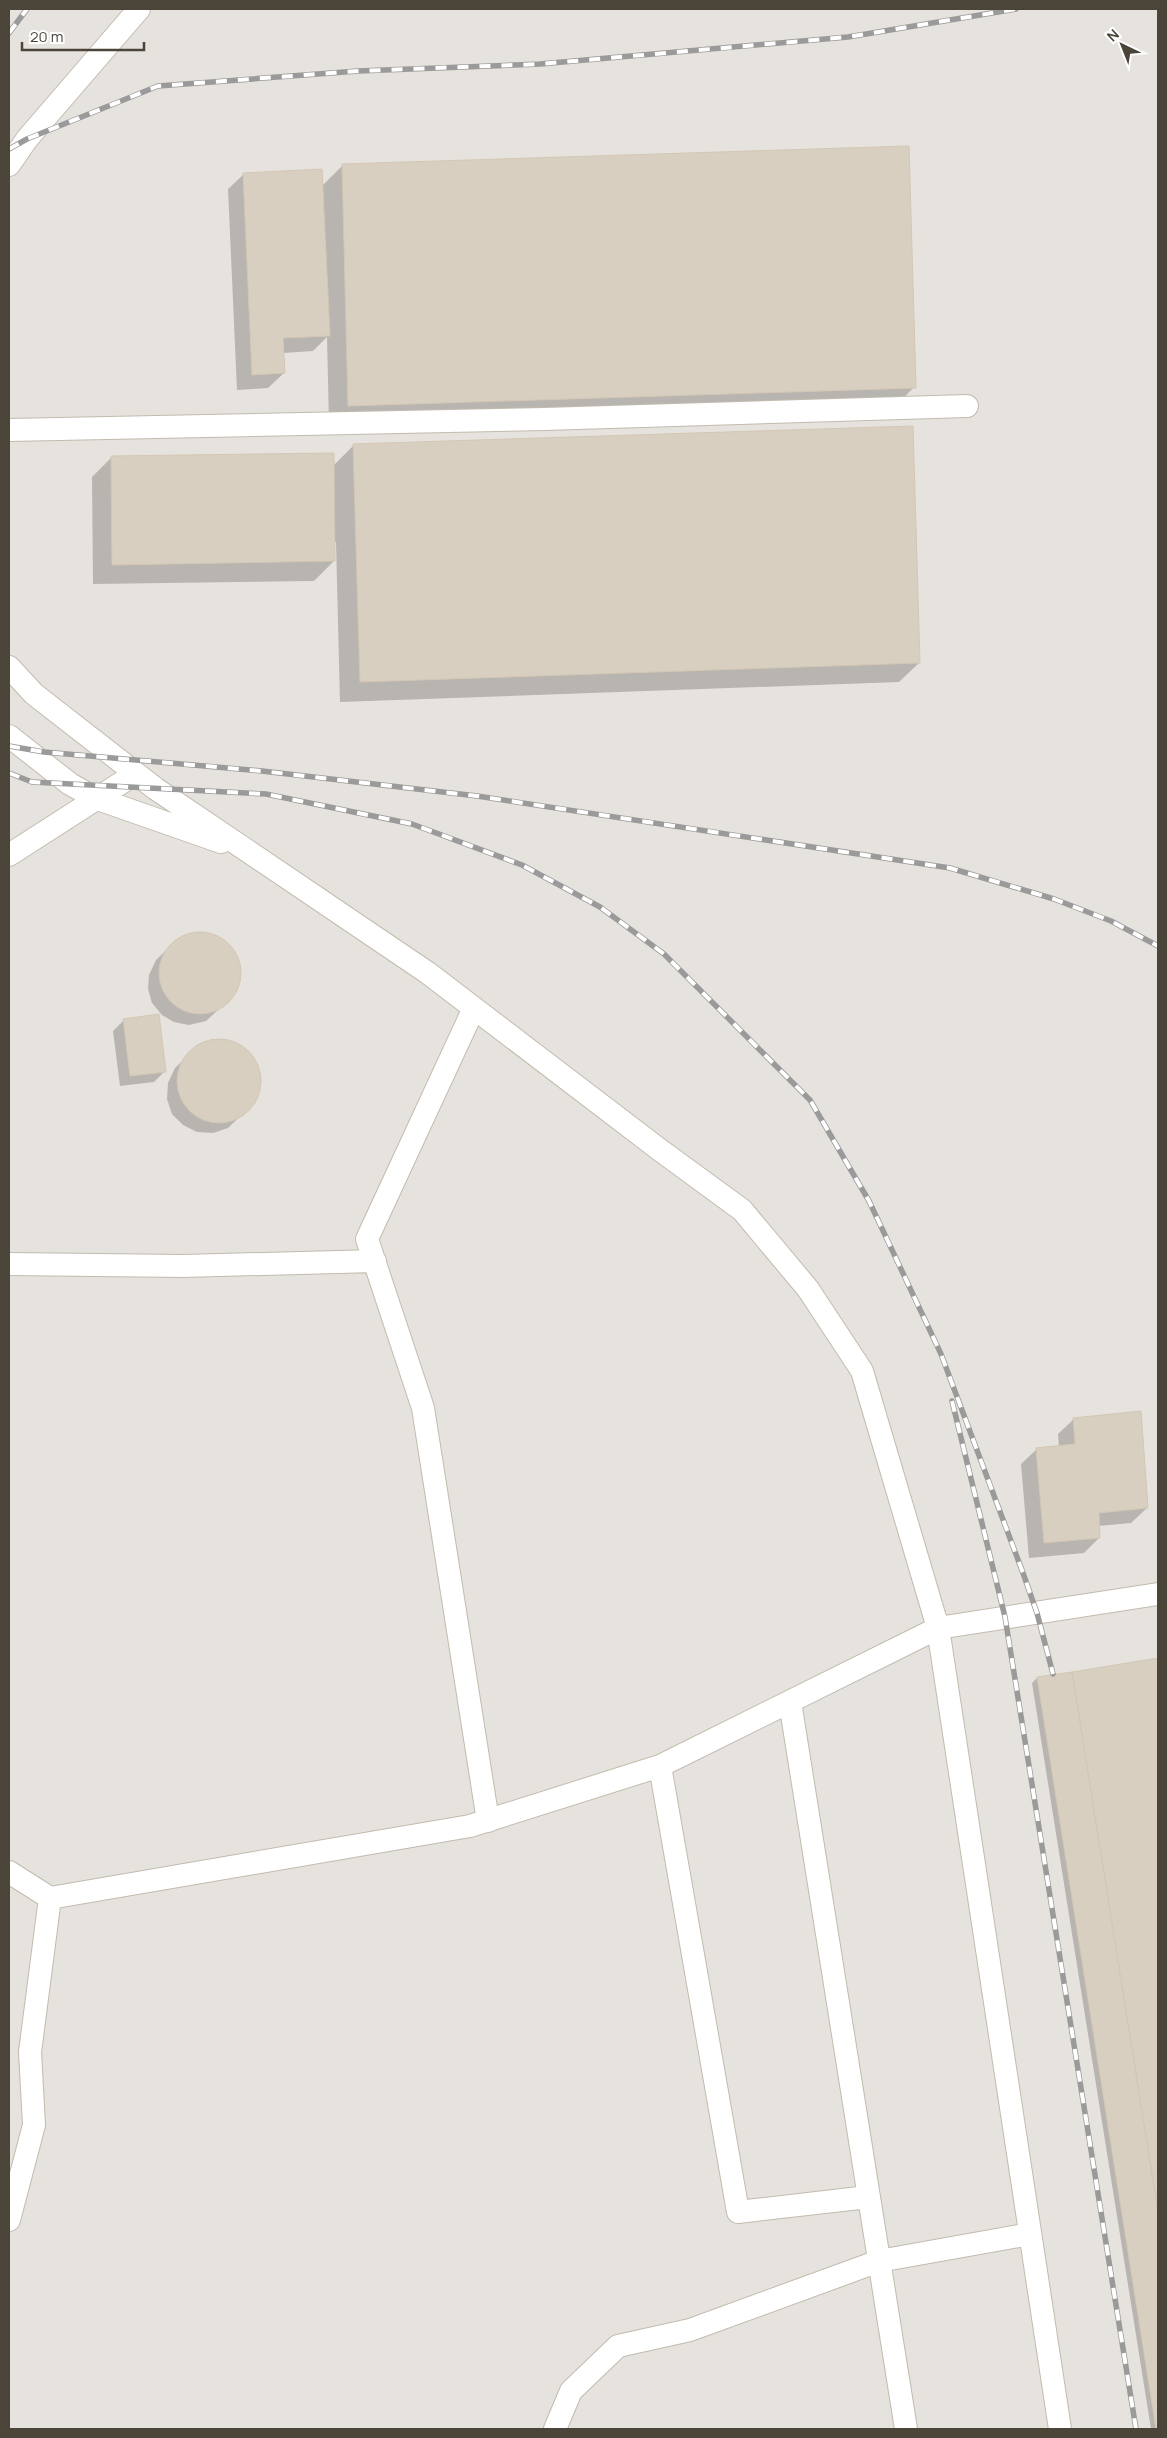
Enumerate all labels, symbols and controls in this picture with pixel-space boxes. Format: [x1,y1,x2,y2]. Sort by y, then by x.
scale bar [22,20,145,52]
north arrow [1097,20,1147,70]
text: N [1103,25,1123,46]
text: 20 m [30,26,63,47]

